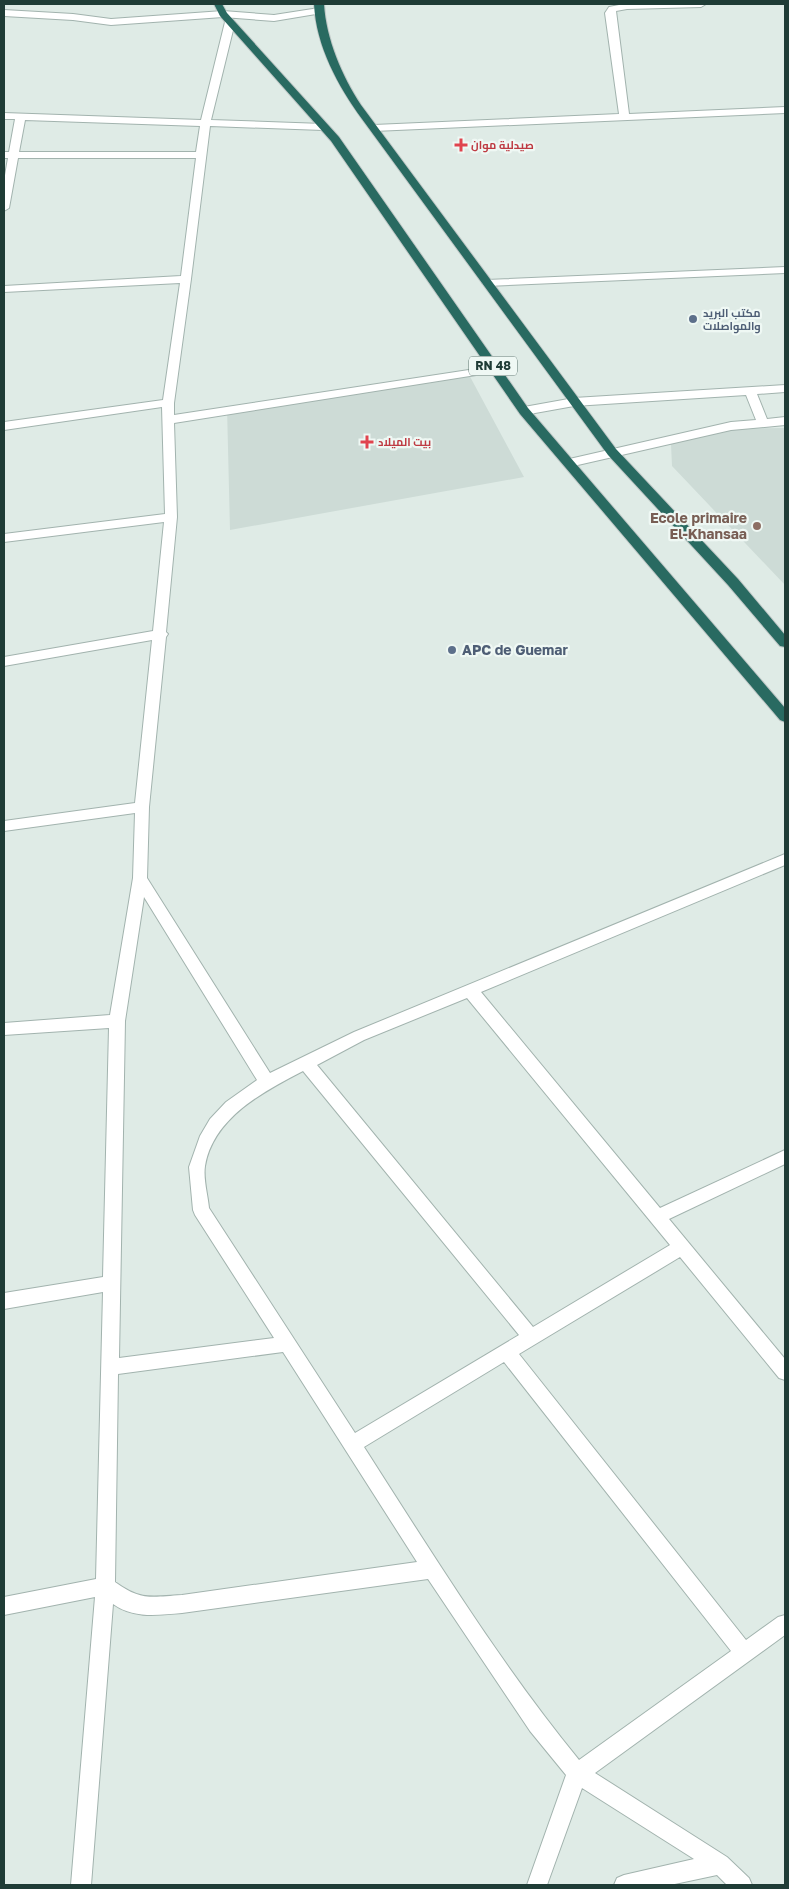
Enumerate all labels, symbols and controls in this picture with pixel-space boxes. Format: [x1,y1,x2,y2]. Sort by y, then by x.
place label: صيدلية موان [471,138,534,153]
marker: صيدلية موان [455,139,467,151]
place label: مكتب البريد والمواصلات [703,306,761,334]
marker: مكتب البريد والمواصلات [687,313,699,325]
road number: RN 48 [469,356,517,376]
marker: بيت الميلاد [360,435,374,449]
place label: بيت الميلاد [378,435,431,449]
place label: Ecole primaire El-Khansaa [650,509,747,542]
marker: Ecole primaire El-Khansaa [751,520,763,532]
place label: APC de Guemar [462,641,568,658]
marker: APC de Guemar [446,644,458,656]

